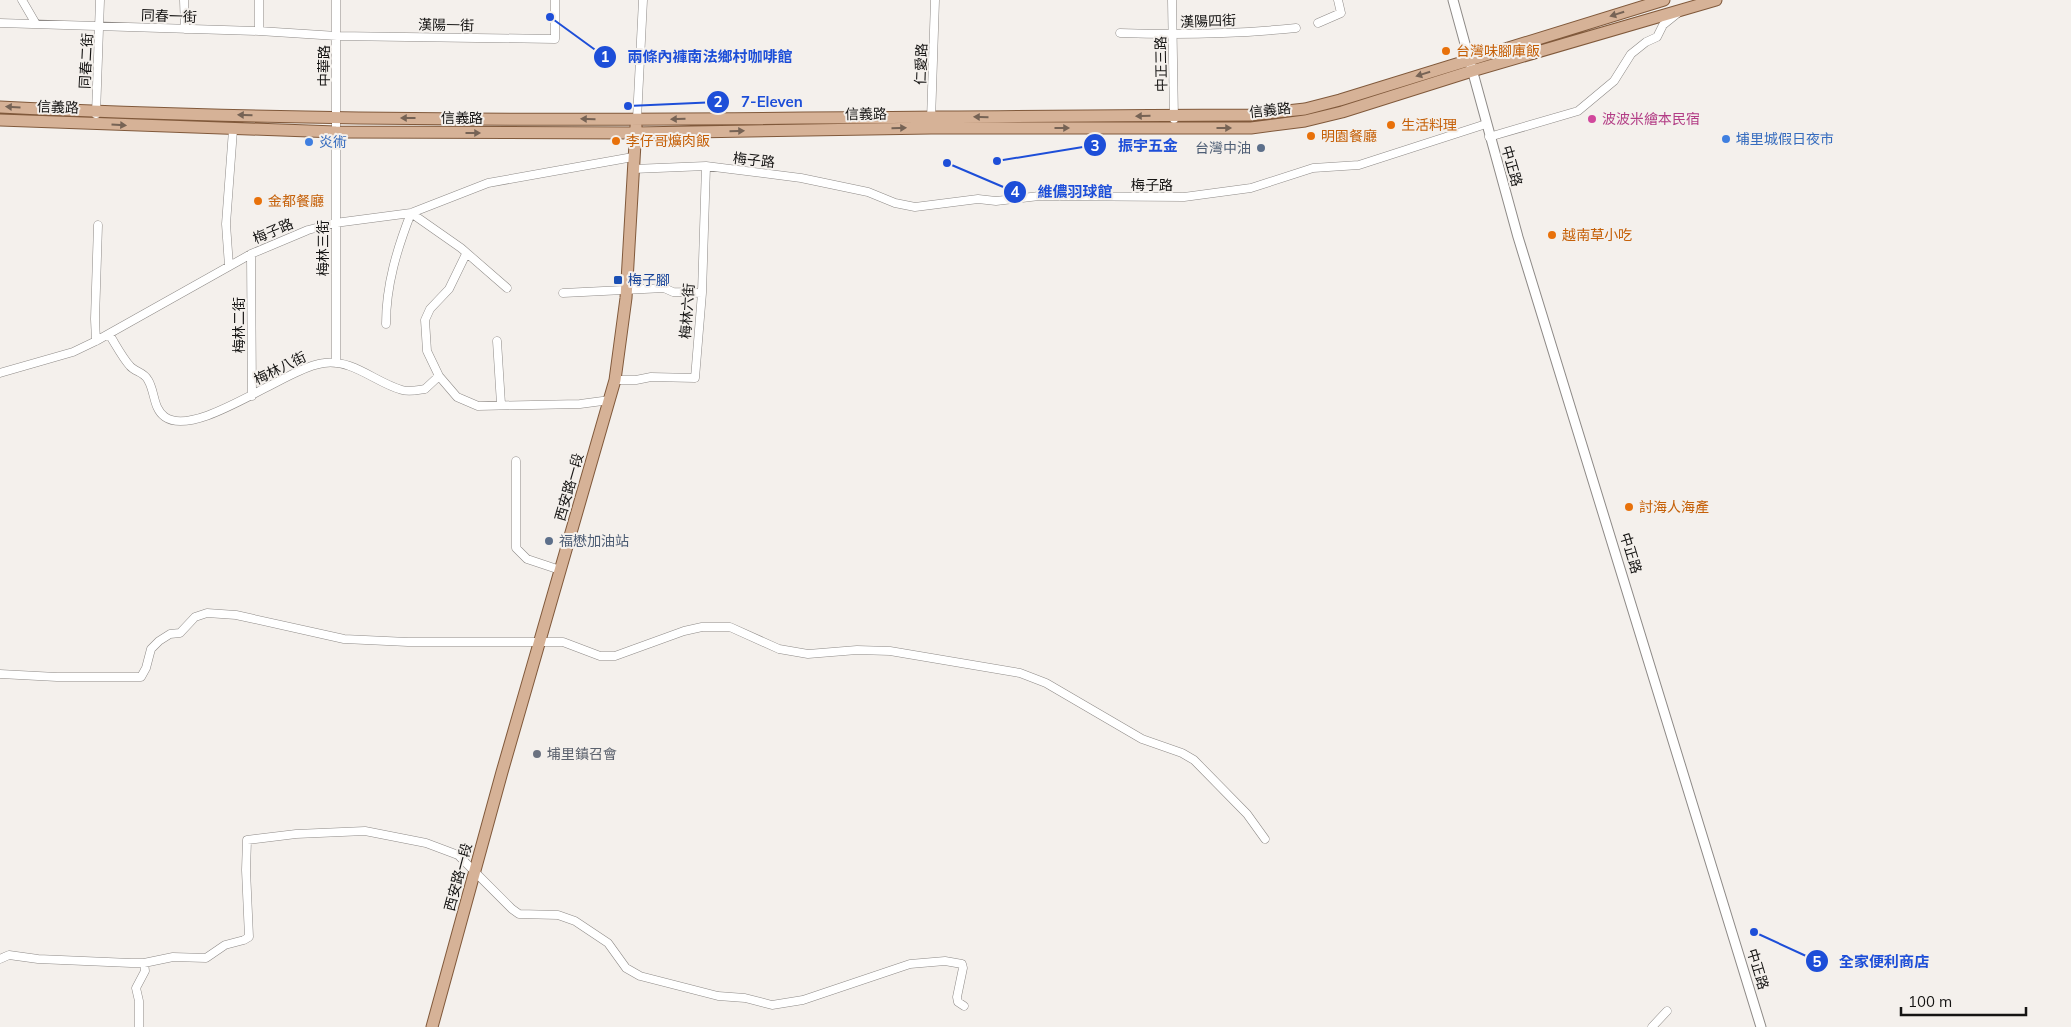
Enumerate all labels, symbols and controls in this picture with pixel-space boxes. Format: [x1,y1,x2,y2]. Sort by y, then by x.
street label: 同春一街 [141,6,197,26]
street label: 漢陽四街 [1180,11,1236,31]
one-way arrow [1609,11,1624,19]
street label: 漢陽一街 [418,16,474,34]
street label: 同春二街 [76,33,96,89]
street label: 中正三路 [1152,36,1170,92]
callout: 兩條內褲南法鄉村咖啡館 [592,42,802,72]
place label: 台灣味腳庫飯 [1456,42,1540,60]
street label: 仁愛路 [911,43,931,85]
street label: 中華路 [315,45,333,87]
marker: 台灣味腳庫飯 [1440,45,1452,57]
text: 1 [600,47,610,66]
text: 兩條內褲南法鄉村咖啡館 [627,47,793,66]
one-way arrow [1415,71,1430,79]
callout: 7-Eleven [706,87,813,117]
text: 2 [713,92,723,111]
text: 7-Eleven [741,92,803,111]
street label: 信義路 [37,97,79,117]
street label: 信義路 [1248,99,1292,121]
one-way arrow [5,103,21,111]
street label: 信義路 [845,105,887,123]
street label: 信義路 [441,109,483,127]
place label: 波波米繪本民宿 [1602,110,1700,128]
one-way arrow [237,111,253,119]
one-way arrow [972,112,988,120]
one-way arrow [1135,112,1151,120]
marker: 波波米繪本民宿 [1586,113,1598,125]
one-way arrow [400,114,416,122]
one-way arrow [580,114,596,122]
one-way arrow [670,115,686,123]
place label: 生活料理 [1401,116,1457,134]
marker: 生活料理 [1385,119,1397,131]
one-way arrow [111,121,127,129]
one-way arrow [891,124,907,132]
one-way arrow [1054,124,1070,132]
one-way arrow [1216,124,1232,132]
one-way arrow [729,127,745,135]
place label: 明園餐廳 [1321,127,1377,145]
one-way arrow [466,129,482,137]
callout: 振宇五金 [1083,130,1188,160]
marker: 明園餐廳 [1305,130,1317,142]
place label: 埔里城假日夜市 [1736,130,1834,148]
place label: 李仔哥爌肉飯 [626,132,710,150]
place label: 炎術 [319,133,347,151]
marker: 埔里城假日夜市 [1720,133,1732,145]
marker: 李仔哥爌肉飯 [610,135,622,147]
marker: 炎術 [303,136,315,148]
text: 3 [1090,136,1100,155]
text: 振宇五金 [1118,136,1178,155]
place label: 台灣中油 [1195,139,1251,157]
marker: 台灣中油 [1255,142,1267,154]
street label: 中正路 [1498,143,1526,189]
street label: 梅子路 [732,149,776,171]
street label: 梅子路 [1131,176,1173,194]
callout: 維儂羽球館 [1002,177,1122,207]
text: 4 [1010,182,1020,201]
text: 維儂羽球館 [1037,182,1113,201]
place label: 金都餐廳 [268,192,324,210]
marker: 金都餐廳 [252,195,264,207]
street label: 梅子路 [250,215,296,247]
street label: 梅林三街 [314,220,332,276]
place label: 越南草小吃 [1562,226,1632,244]
marker: 越南草小吃 [1546,229,1558,241]
place label: 梅子腳 [628,271,670,289]
marker: 梅子腳 [612,274,624,286]
street label: 梅林六街 [676,282,698,340]
street label: 梅林二街 [230,297,248,353]
street label: 梅林八街 [251,348,309,388]
street label: 西安路一段 [551,451,587,523]
place label: 討海人海產 [1639,498,1709,516]
marker: 討海人海產 [1623,501,1635,513]
street label: 中正路 [1616,530,1646,576]
place label: 福懋加油站 [559,532,629,550]
marker: 福懋加油站 [543,535,555,547]
place label: 埔里鎮召會 [547,745,617,763]
marker: 埔里鎮召會 [531,748,543,760]
street label: 西安路一段 [440,841,476,913]
street label: 中正路 [1743,946,1773,992]
callout: 全家便利商店 [1804,946,1939,976]
text: 5 [1812,952,1822,971]
text: 全家便利商店 [1839,952,1929,971]
scale bar [1901,984,2026,1016]
text: 100 m [1908,992,1952,1011]

